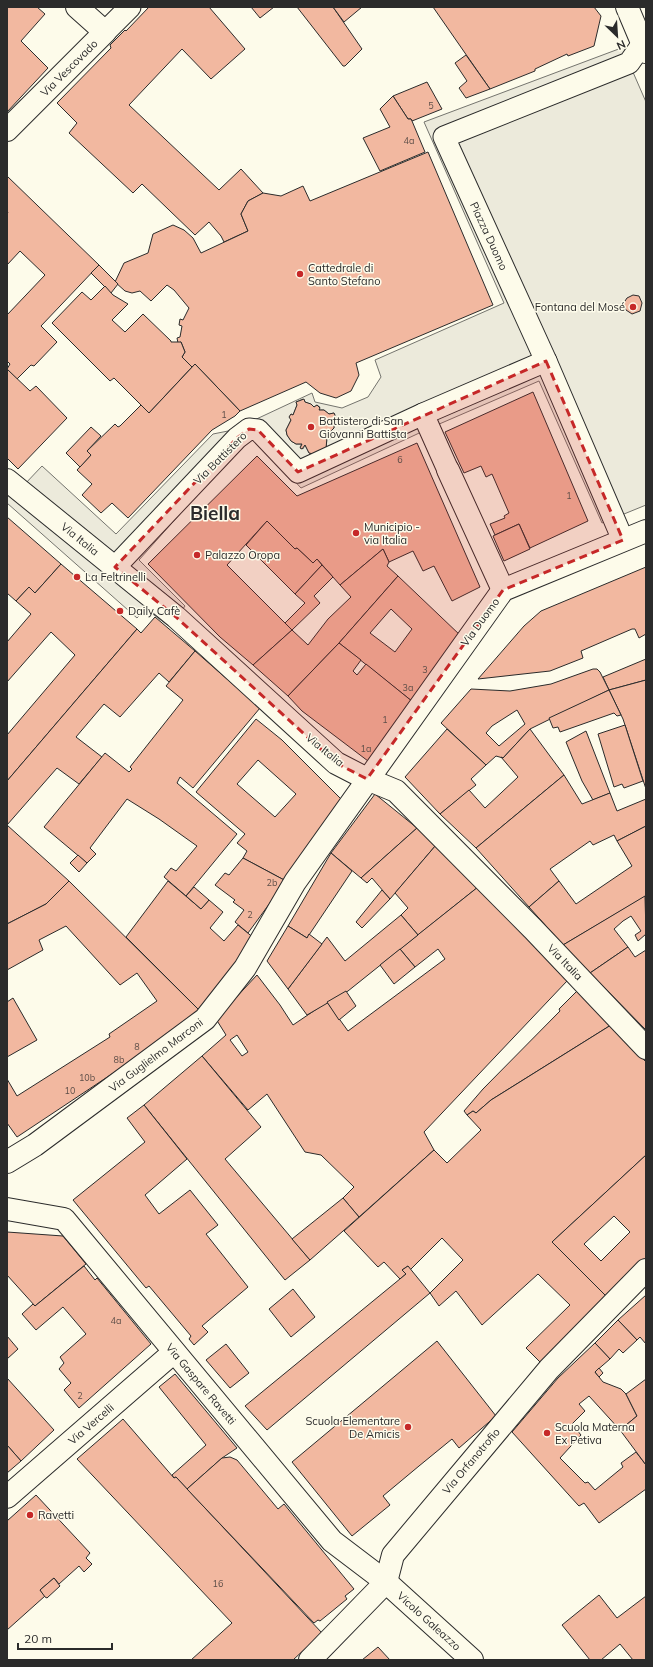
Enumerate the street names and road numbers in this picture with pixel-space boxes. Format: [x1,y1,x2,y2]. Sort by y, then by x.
street label: Via Vescovado [38,37,100,99]
street label: Piazza Duomo [467,200,511,272]
street label: Via Battistero [191,429,249,487]
street label: Via Italia [58,519,102,559]
street label: Via Duomo [458,595,502,649]
street label: Via Italia [303,730,347,770]
street label: Via Italia [544,941,586,983]
street label: Via Guglielmo Marconi [106,1015,206,1095]
street label: Via Gaspare Ravetti [163,1340,239,1428]
street label: Via Vercelli [65,1400,117,1448]
street label: Via Orfanotrofio [439,1425,503,1497]
street label: Vicolo Galeazzo [394,1589,464,1653]

